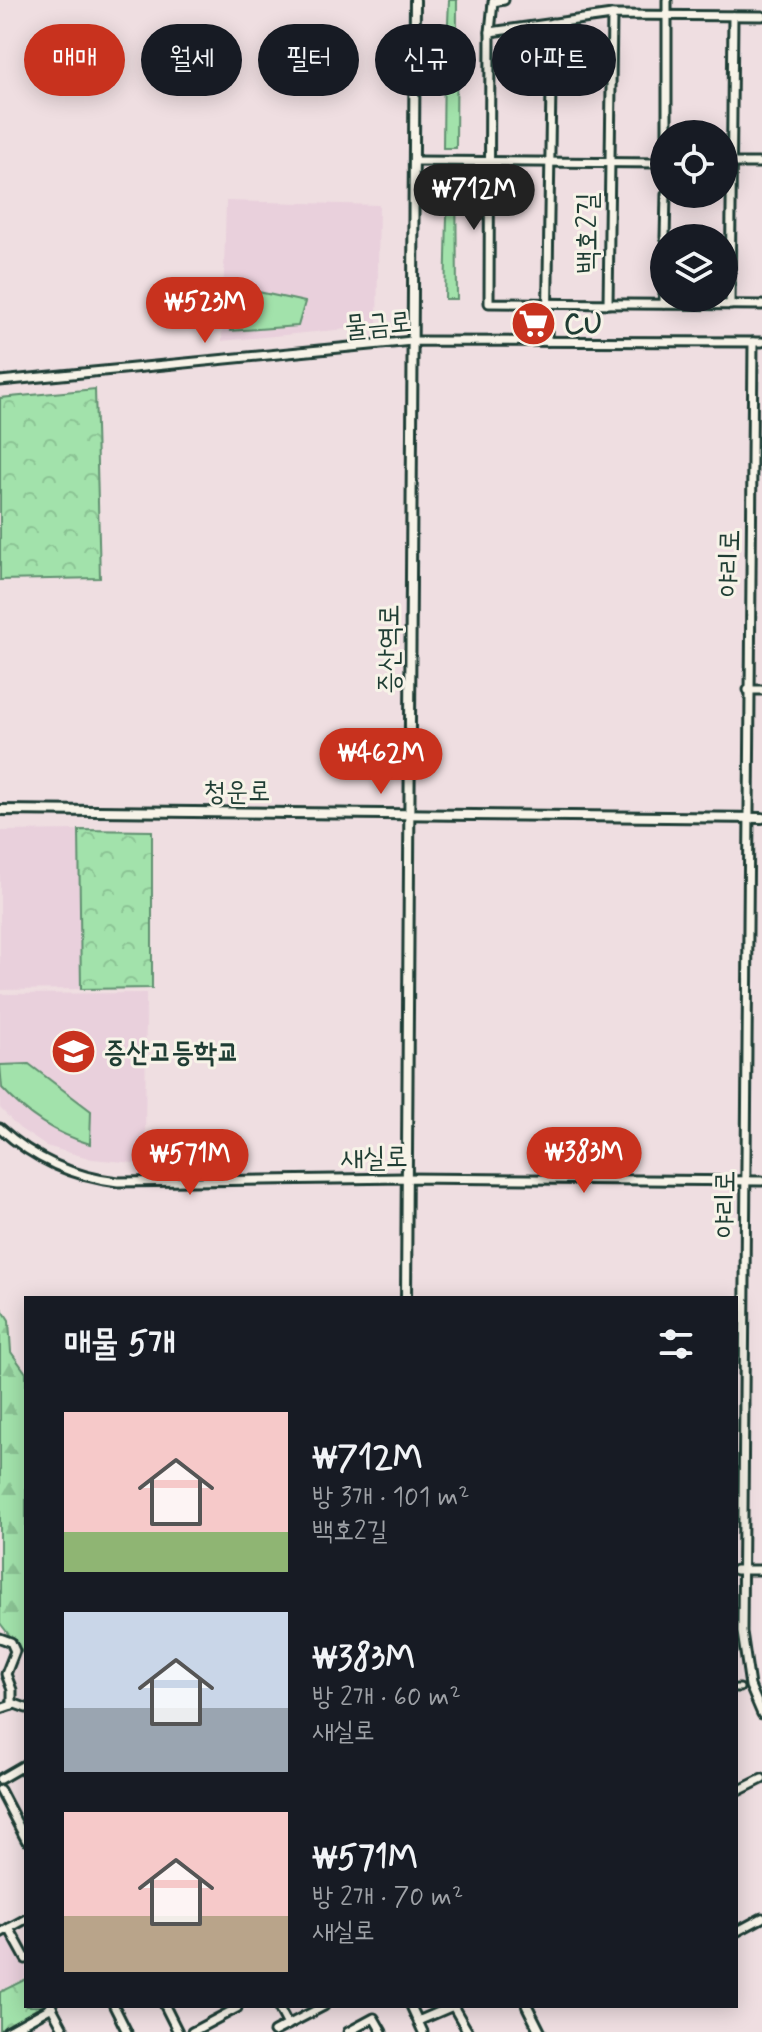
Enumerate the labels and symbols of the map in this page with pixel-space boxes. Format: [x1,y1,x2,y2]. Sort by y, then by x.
pin: ₩712M [418,164,530,232]
street label: 백호2길 [570,192,607,274]
pin: ₩523M [149,277,261,345]
supermarket icon: CU [509,299,557,347]
street label: 물금로 [343,304,413,347]
place label: CU [564,307,602,344]
street label: 야리로 [711,529,750,597]
street label: 증산역로 [372,604,409,694]
pin: ₩462M [325,728,437,796]
street label: 청운로 [203,774,271,811]
school or university icon: 증산고등학교 [49,1027,97,1075]
place label: 증산고등학교 [104,1035,239,1072]
pin: ₩383M [528,1127,640,1195]
pin: ₩571M [134,1129,246,1197]
street label: 새실로 [340,1139,408,1178]
street label: 야리로 [708,1170,745,1238]

